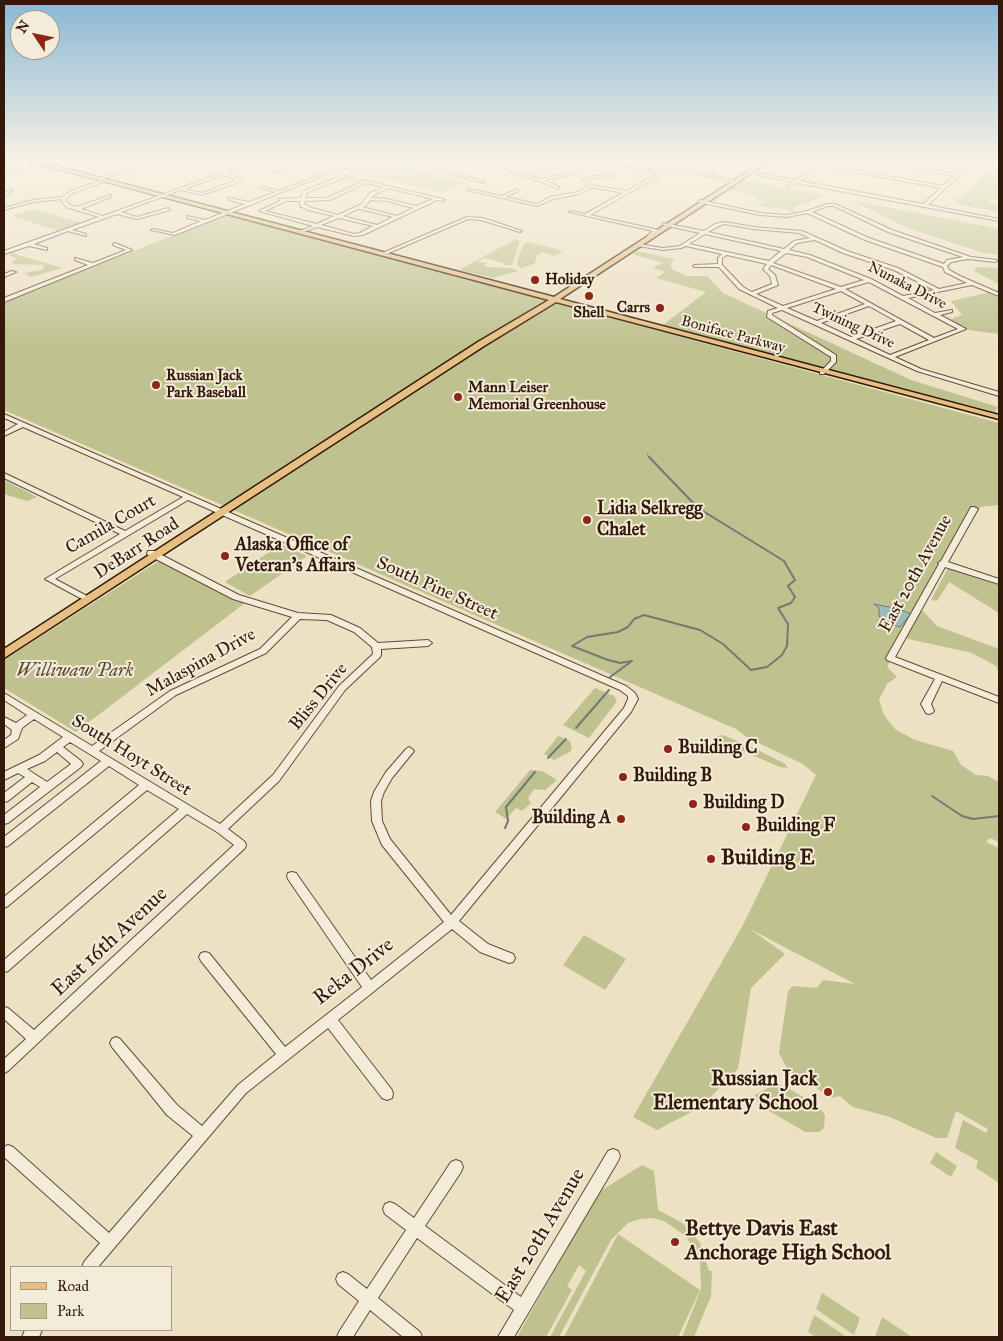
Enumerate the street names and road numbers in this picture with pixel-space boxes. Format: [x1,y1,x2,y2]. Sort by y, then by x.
street label: Nunaka Drive [865,258,949,314]
street label: Twining Drive [809,299,897,353]
street label: Boniface Parkway [679,312,787,358]
street label: Camila Court [62,491,160,559]
street label: East 20th Avenue [875,511,957,637]
street label: DeBarr Road [91,514,183,584]
street label: South Pine Street [373,553,501,625]
street label: Malaspina Drive [142,624,260,702]
street label: Bliss Drive [285,659,353,735]
street label: South Hoyt Street [67,710,195,802]
street label: East 16th Avenue [47,882,173,1002]
street label: Reka Drive [309,933,399,1011]
street label: East 20th Avenue [491,1164,591,1308]

